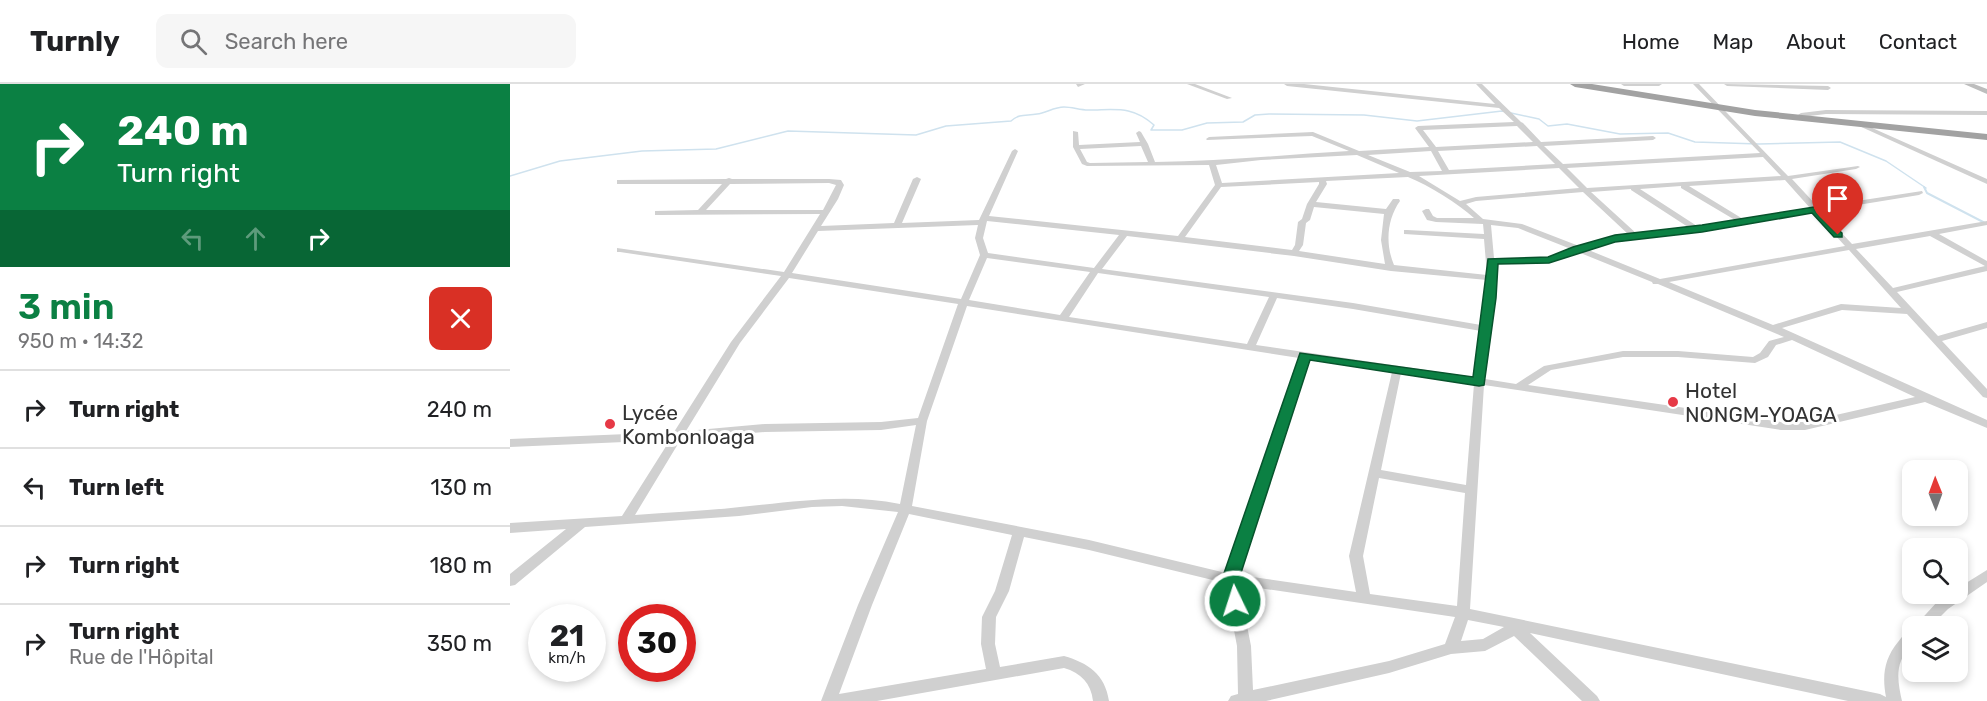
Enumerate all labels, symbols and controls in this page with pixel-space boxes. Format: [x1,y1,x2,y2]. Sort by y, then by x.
search box [156,14,576,68]
text: Turnly [30,25,120,58]
icon: search [177,25,210,58]
text: Search here [225,28,348,55]
text: Home [1622,29,1679,54]
text: Map [1712,29,1753,54]
text: About [1786,29,1846,54]
text: Contact [1879,29,1957,54]
text: 240 m [117,106,249,156]
icon: right [18,108,96,186]
text: Turn right [117,157,240,189]
pin [1812,173,1863,235]
icon: arrive [1821,182,1854,215]
icon: left [176,222,209,255]
icon: ahead [239,222,272,255]
icon: right [302,222,335,255]
text: 3 min [18,285,115,328]
button: close [429,287,492,350]
text: 950 m · 14:32 [18,329,143,353]
place label: Hotel NONGM-YOAGA [1685,378,1837,427]
icon: right [18,393,51,426]
marker: Hotel NONGM-YOAGA [1666,395,1680,409]
text: Turn right [69,396,179,423]
text: 240 m [427,396,492,423]
place label: Lycée Kombonloaga [622,400,755,449]
marker: Lycée Kombonloaga [603,417,617,431]
north arrow [1902,460,1968,526]
map controls [1902,460,1968,682]
icon: left [18,471,51,504]
text: Turn left [69,474,164,501]
text: 130 m [430,474,492,501]
button: search [1902,538,1968,604]
icon: right [18,549,51,582]
text: Turn right [69,552,179,579]
text: 180 m [430,552,492,579]
position arrow [1203,569,1267,633]
speed limit sign: 30 [618,604,696,682]
button: layers [1902,616,1968,682]
text: Turn right [69,618,179,645]
text: 21 [550,618,584,654]
icon: right [18,627,51,660]
text: 350 m [427,630,492,657]
text: Rue de l'Hôpital [69,645,214,669]
text: km/h [548,649,586,667]

